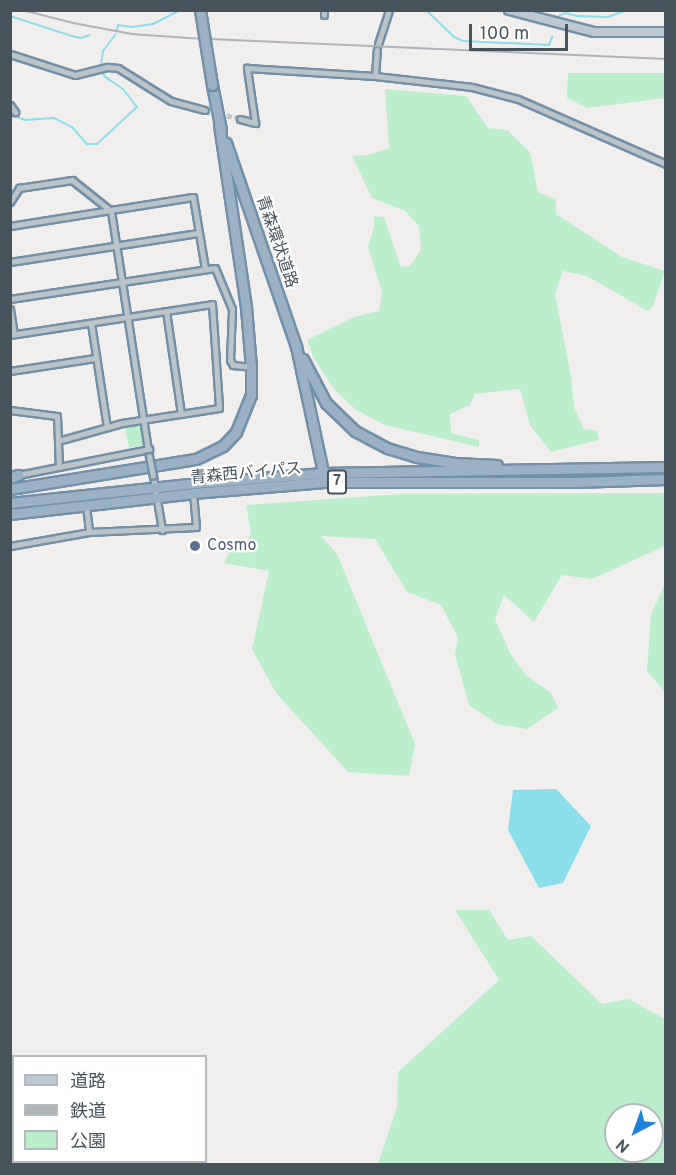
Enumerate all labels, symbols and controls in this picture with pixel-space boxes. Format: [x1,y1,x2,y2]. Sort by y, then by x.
scale bar [472,12,571,50]
text: 100 m [480,23,529,46]
street label: 青森環状道路 [251,193,301,291]
street label: 青森西バイパス [189,460,303,488]
road number: 7 [326,470,348,494]
place label: Cosmo [207,536,256,556]
marker: Cosmo [188,539,202,553]
legend [12,1055,207,1163]
text: 道路 [70,1071,106,1094]
text: 鉄道 [70,1101,106,1124]
north arrow [604,1103,664,1163]
text: 公園 [70,1131,106,1154]
text: N [613,1134,634,1156]

